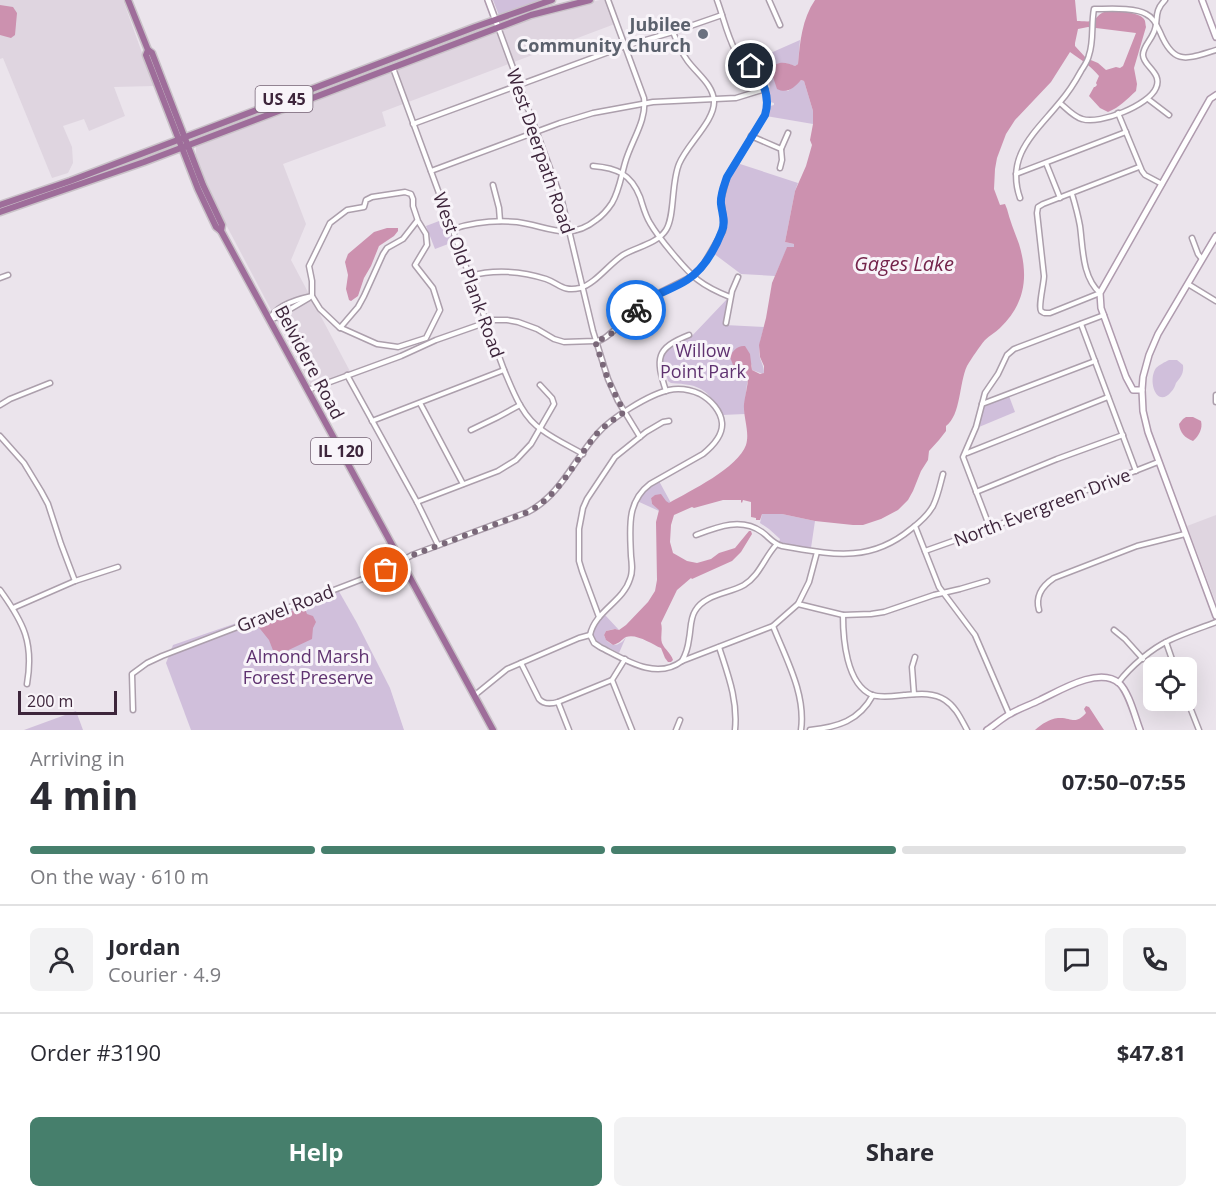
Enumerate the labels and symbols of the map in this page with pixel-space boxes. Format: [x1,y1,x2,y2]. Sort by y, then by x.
place label: Jubilee Community Church [517,12,691,57]
marker: Jubilee Community Church [696,27,710,41]
pin [725,40,776,91]
street label: West Deerpath Road [501,65,581,237]
road number: US 45 [256,86,312,112]
street label: West Old Plank Road [428,189,510,361]
water label: Gages Lake [854,250,954,277]
courier [606,280,666,340]
street label: Belvidere Road [270,301,350,423]
park label: Willow Point Park [660,338,747,383]
road number: IL 120 [311,438,371,464]
street label: North Evergreen Drive [950,462,1134,552]
pin [360,544,411,595]
street label: Gravel Road [233,579,337,637]
park label: Almond Marsh Forest Preserve [243,644,373,689]
scale bar [18,688,117,716]

